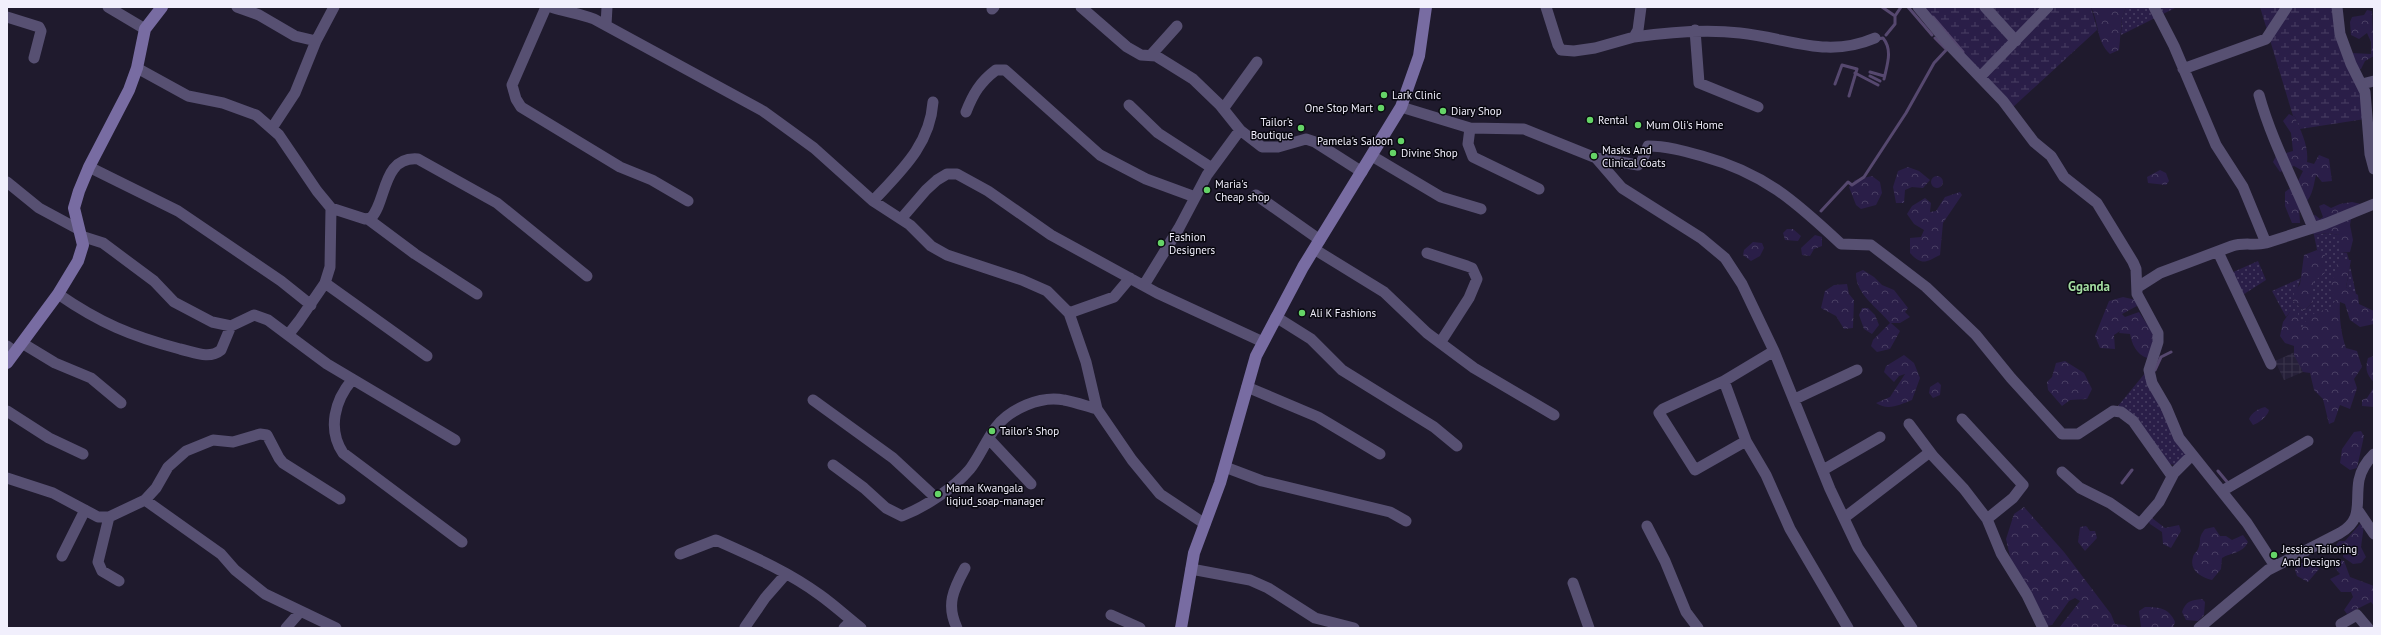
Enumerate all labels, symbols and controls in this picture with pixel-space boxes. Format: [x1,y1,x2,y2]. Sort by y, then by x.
place label: Lark Clinic [1392,88,1441,102]
marker: Lark Clinic [1379,90,1389,100]
place label: One Stop Mart [1305,101,1373,115]
marker: One Stop Mart [1376,103,1386,113]
place label: Diary Shop [1451,104,1502,118]
marker: Diary Shop [1438,106,1448,116]
place label: Rental [1598,113,1629,127]
place label: Tailor's Boutique [1251,115,1293,142]
marker: Rental [1585,115,1595,125]
place label: Mum Oli's Home [1646,118,1724,132]
marker: Mum Oli's Home [1633,120,1643,130]
marker: Tailor's Boutique [1296,123,1306,133]
place label: Pamela's Saloon [1317,134,1393,148]
marker: Pamela's Saloon [1396,136,1406,146]
place label: Masks And Clinical Coats [1602,143,1666,170]
place label: Divine Shop [1401,146,1458,160]
marker: Divine Shop [1388,148,1398,158]
marker: Masks And Clinical Coats [1589,151,1599,161]
place label: Maria's Cheap shop [1215,177,1270,204]
marker: Maria's Cheap shop [1202,185,1212,195]
place label: Fashion Designers [1169,230,1216,257]
marker: Fashion Designers [1156,238,1166,248]
district label: Gganda [2068,278,2110,295]
place label: Ali K Fashions [1310,306,1377,320]
marker: Ali K Fashions [1297,308,1307,318]
place label: Tailor's Shop [1000,424,1059,438]
marker: Tailor's Shop [987,426,997,436]
place label: Mama Kwangala liqiud_soap-manager [946,481,1045,508]
marker: Mama Kwangala liqiud_soap-manager [933,489,943,499]
place label: Jessica Tailoring And Designs [2281,542,2357,569]
marker: Jessica Tailoring And Designs [2269,550,2279,560]

